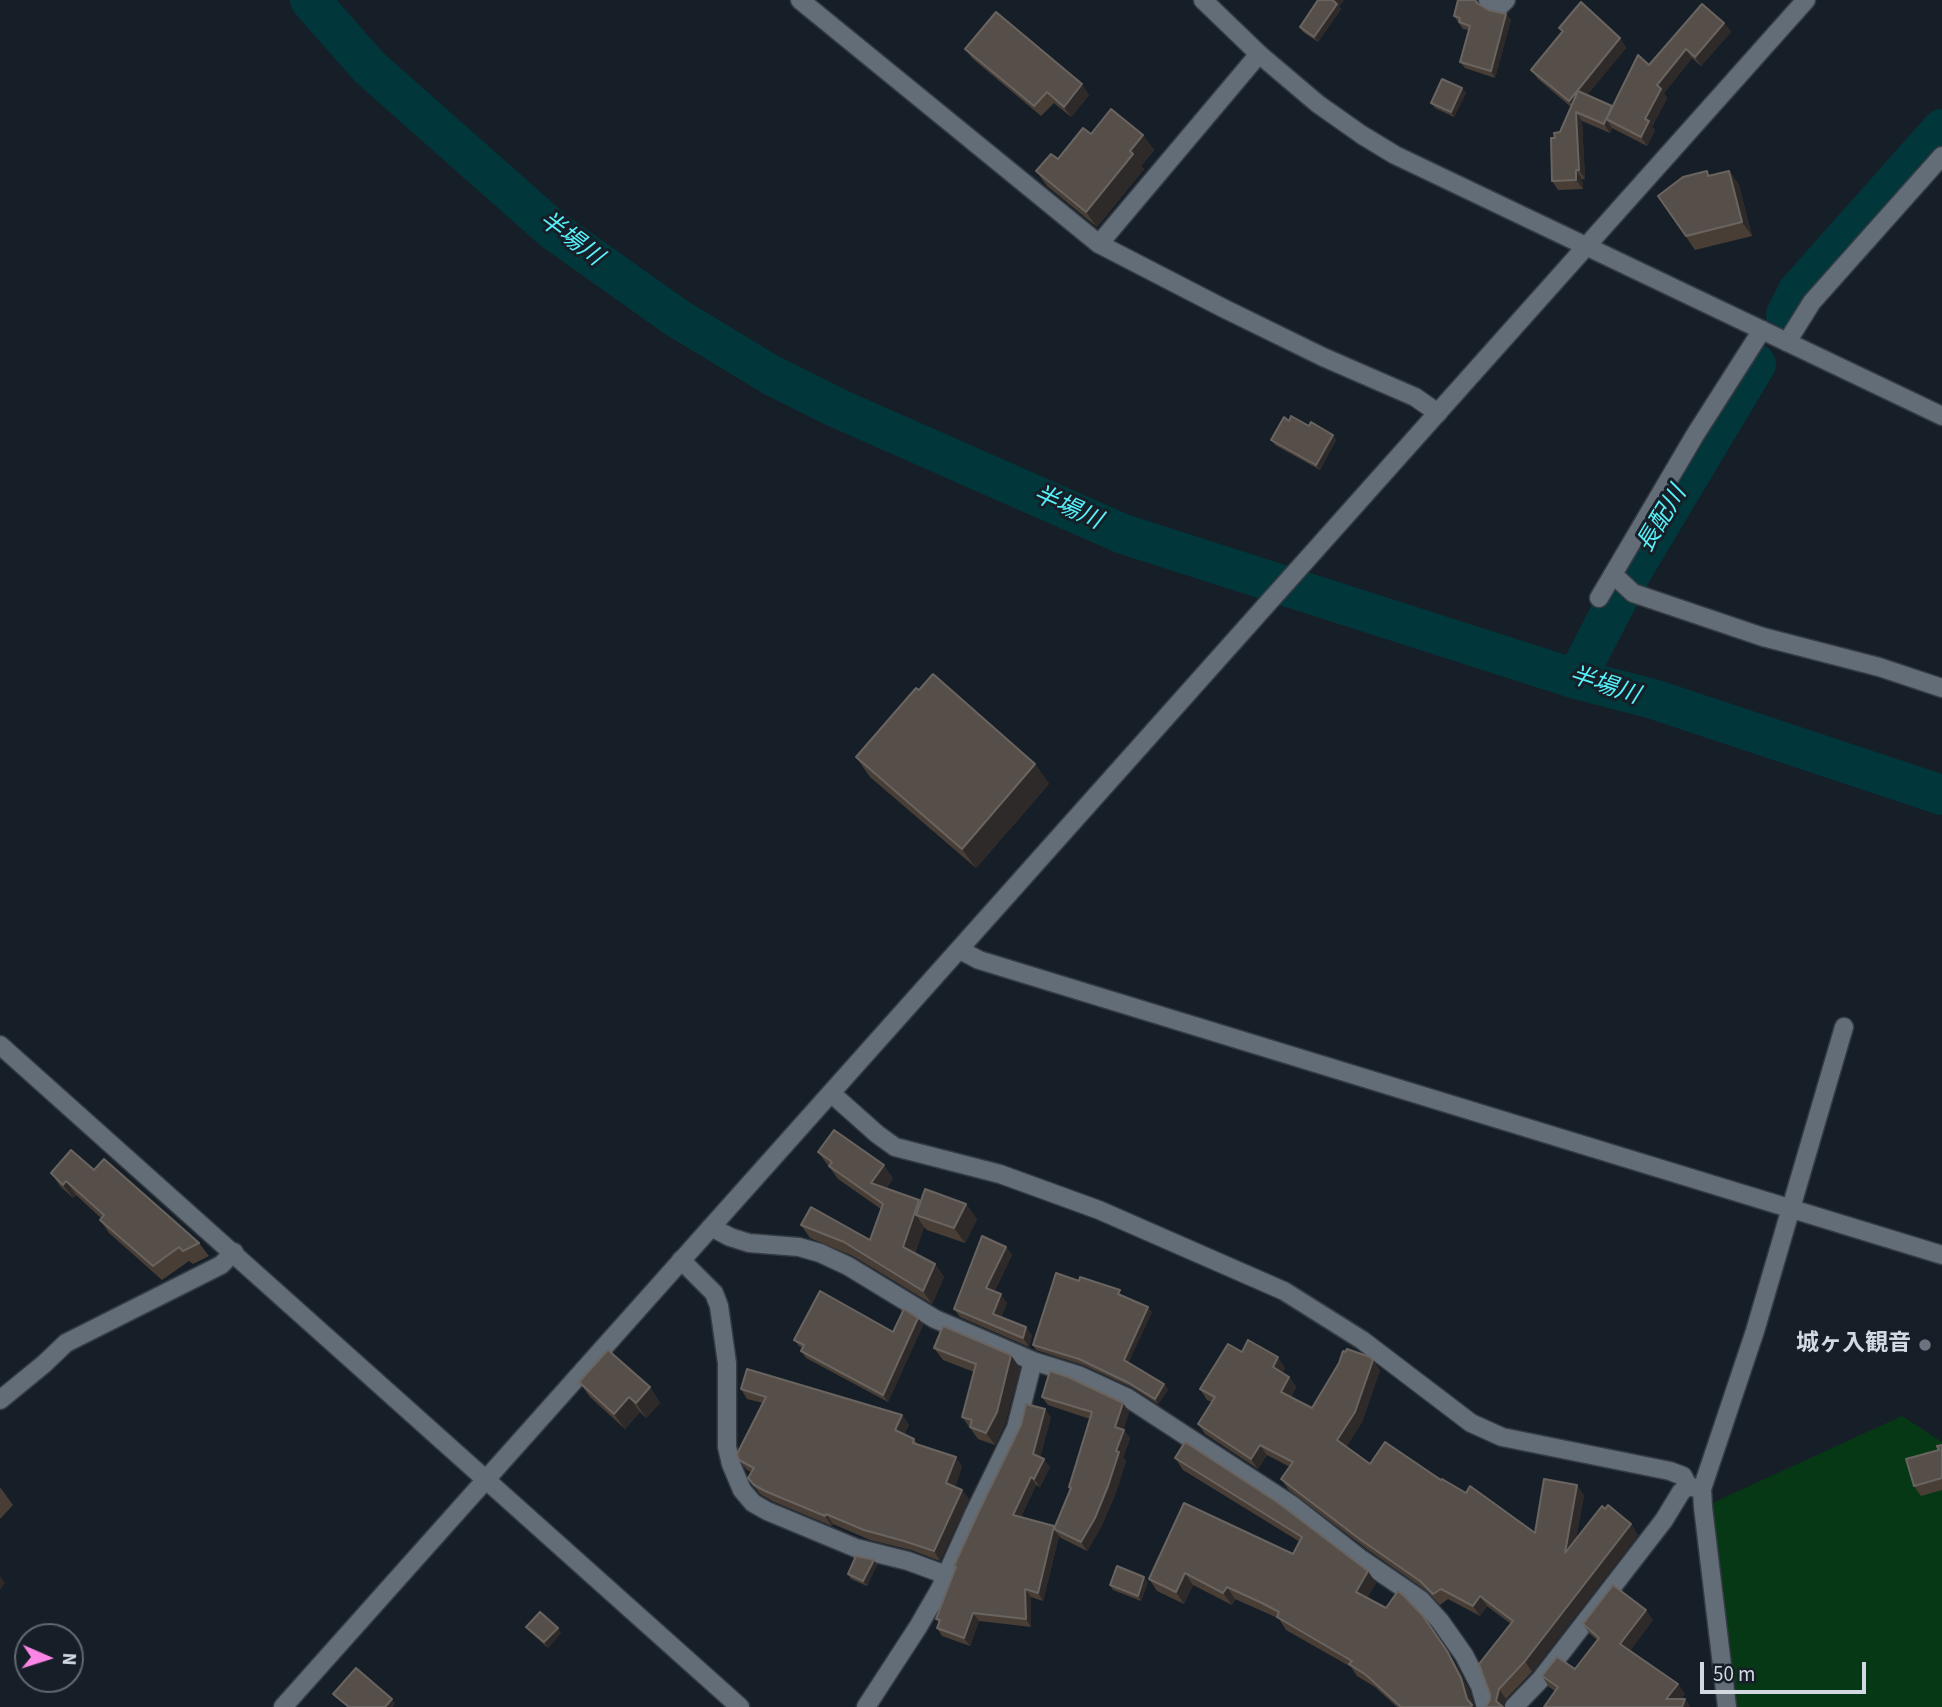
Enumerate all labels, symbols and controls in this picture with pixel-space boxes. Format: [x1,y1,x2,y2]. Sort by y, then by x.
water label: 半場川 [533,207,607,273]
water label: 半場川 [1028,481,1106,537]
water label: 長配川 [1632,482,1694,558]
water label: 半場川 [1565,662,1643,712]
place label: 城ヶ入観音 [1796,1331,1911,1359]
marker: 城ヶ入観音 [1917,1337,1933,1353]
north arrow [14,1623,84,1693]
scale bar [1704,1648,1870,1692]
text: N [55,1652,82,1666]
text: 50 m [1713,1659,1755,1689]

